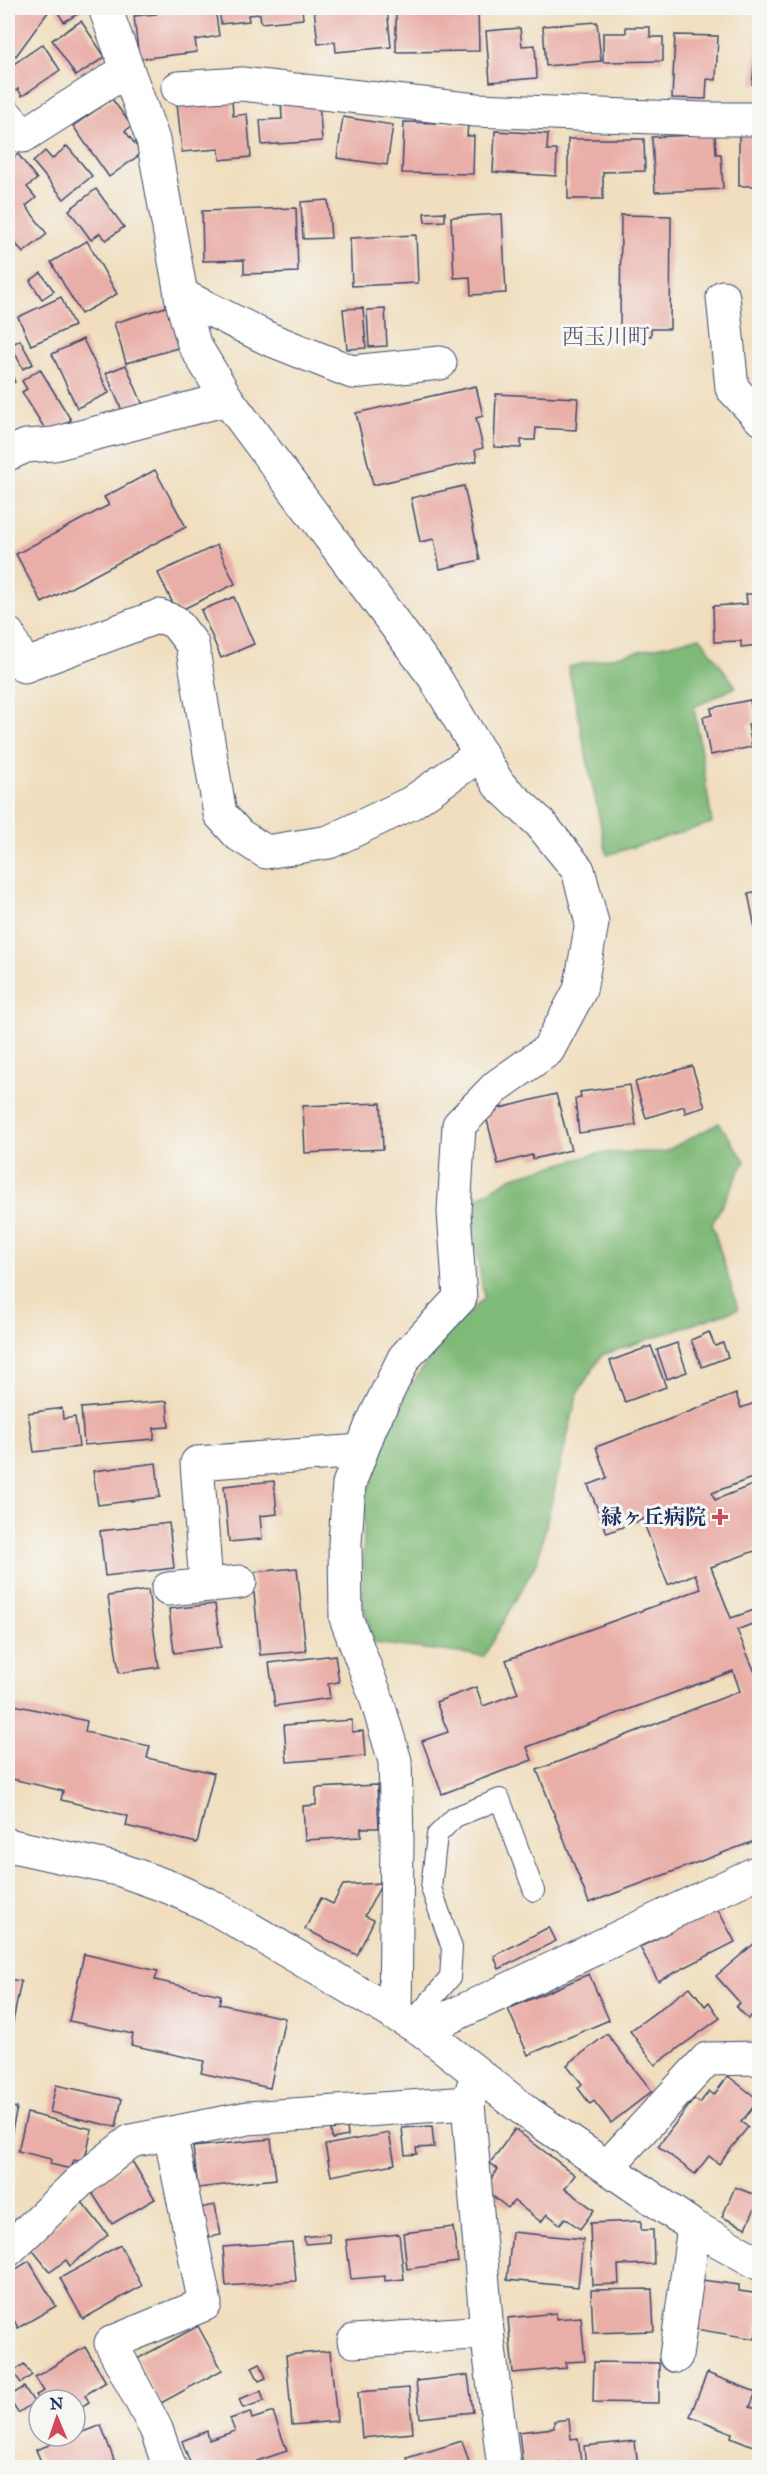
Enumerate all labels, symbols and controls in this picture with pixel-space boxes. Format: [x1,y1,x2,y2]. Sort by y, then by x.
district label: 西玉川町 [562,323,650,350]
place label: 緑ヶ丘病院 [601,1504,706,1530]
marker: 緑ヶ丘病院 [711,1508,729,1526]
north arrow [27,2388,87,2448]
text: N [49,2394,64,2413]

